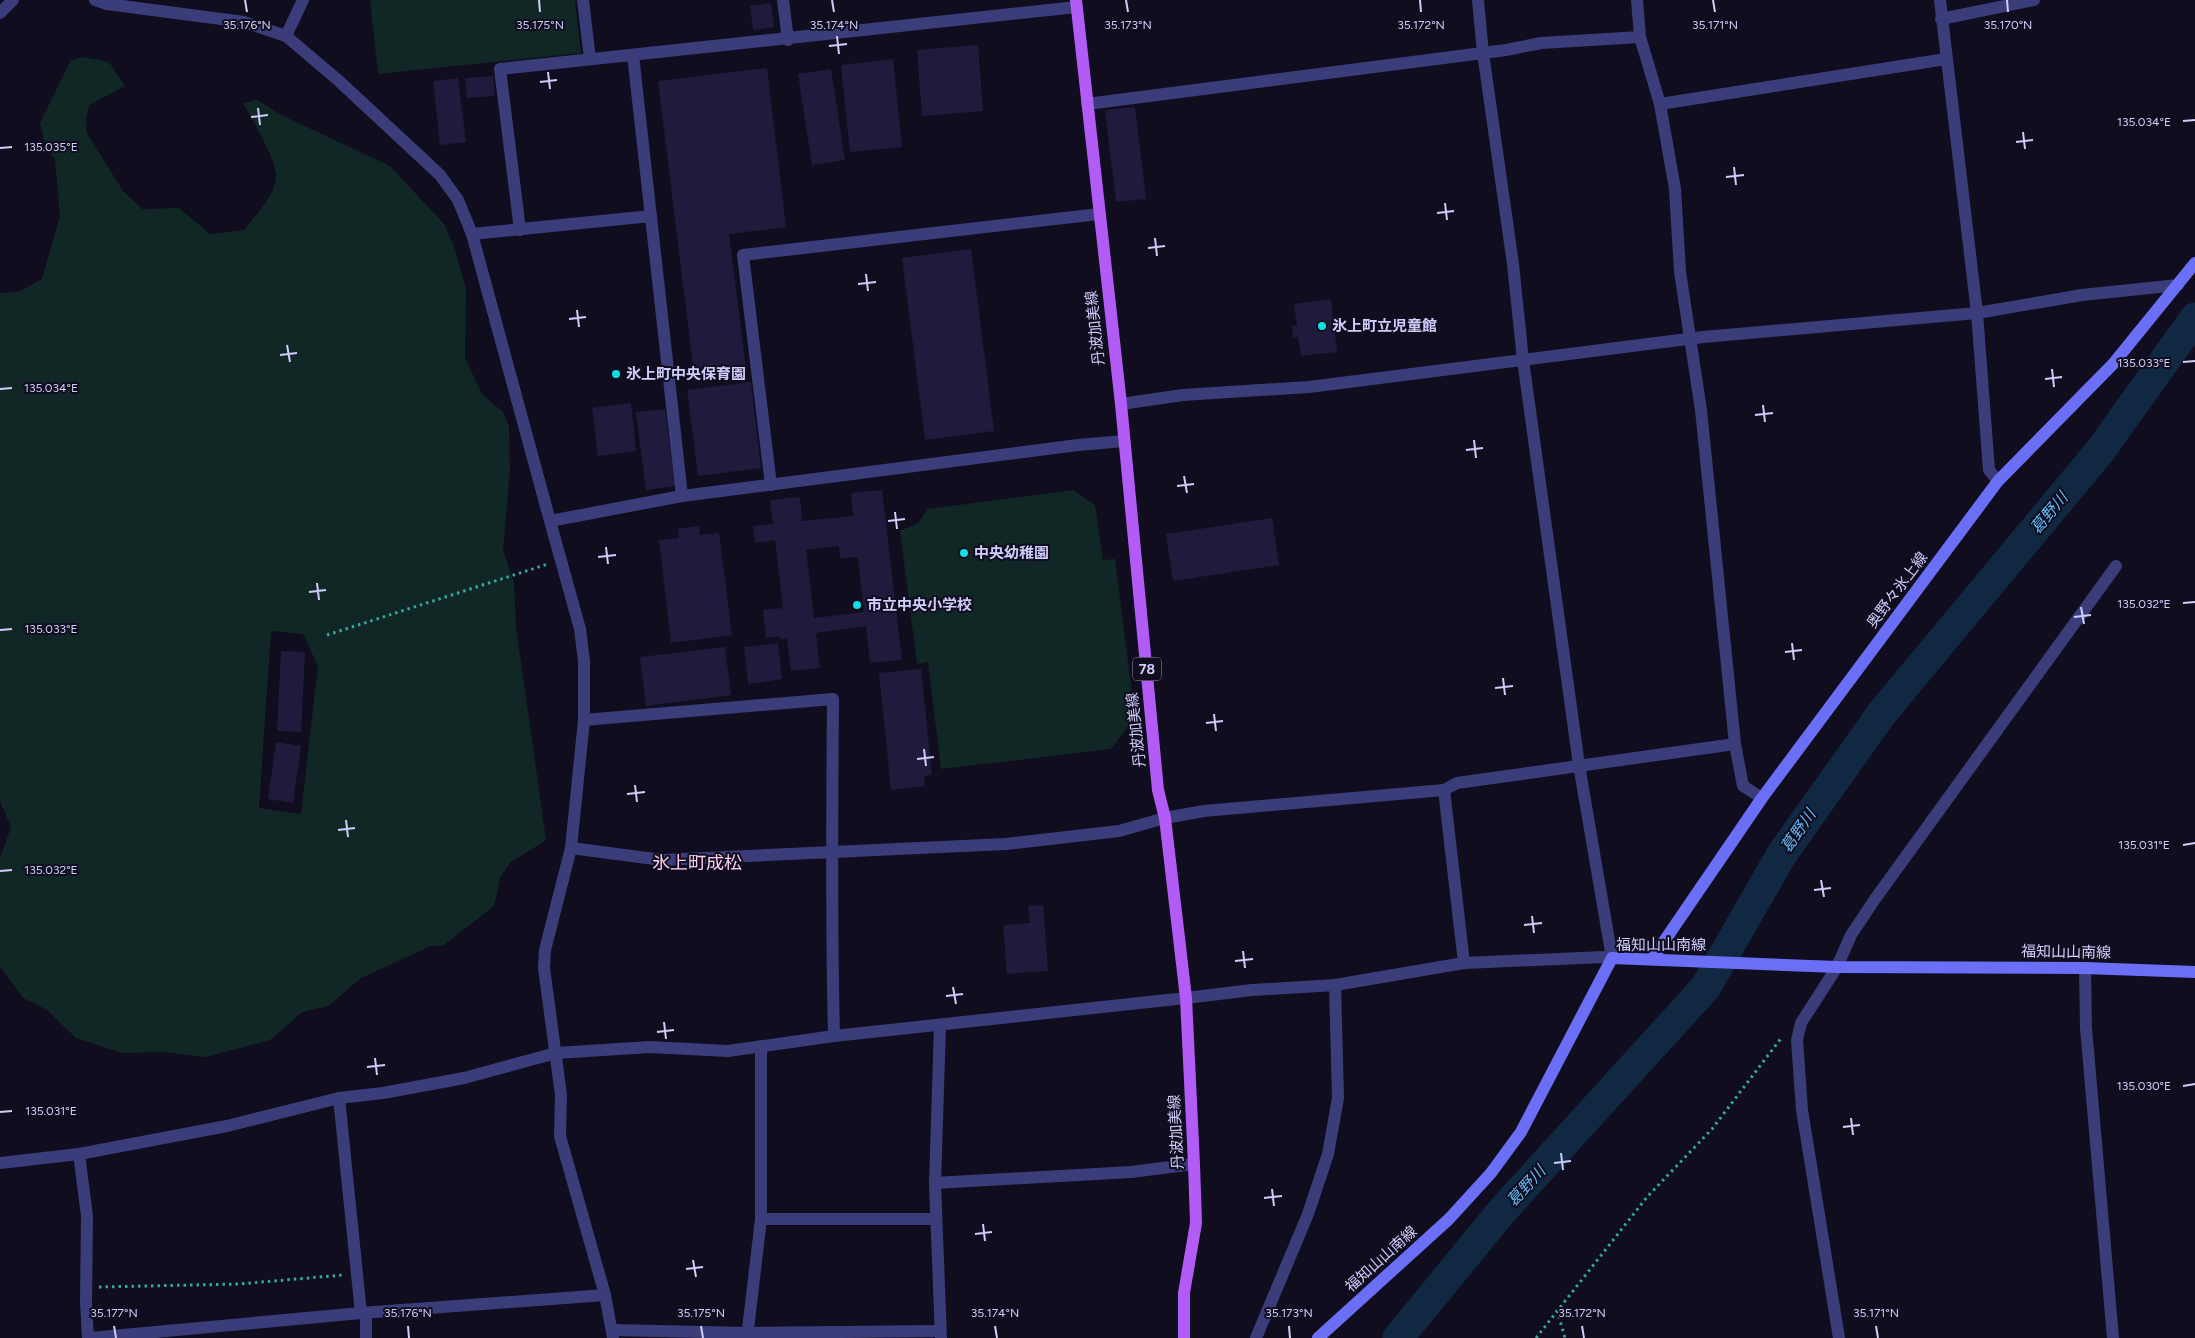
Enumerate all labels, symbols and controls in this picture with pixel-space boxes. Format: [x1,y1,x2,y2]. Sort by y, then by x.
text: 35.176°N [223,18,271,32]
text: 35.175°N [516,18,564,32]
text: 35.174°N [810,18,858,32]
text: 35.173°N [1104,18,1152,32]
text: 35.172°N [1397,18,1445,32]
text: 35.171°N [1692,18,1738,32]
text: 35.170°N [1984,18,2032,32]
text: 135.034°E [2117,115,2171,129]
text: 135.035°E [24,140,78,154]
street label: 丹波加美線 [1082,290,1108,366]
place label: 氷上町立児童館 [1332,317,1437,335]
marker: 氷上町立児童館 [1316,320,1328,332]
text: 135.033°E [2117,356,2171,370]
place label: 氷上町中央保育園 [626,365,746,383]
marker: 氷上町中央保育園 [610,368,622,380]
text: 135.034°E [24,381,78,395]
water label: 葛野川 [2026,487,2073,537]
place label: 中央幼稚園 [974,544,1049,562]
marker: 中央幼稚園 [958,547,970,559]
street label: 奥野々氷上線 [1863,549,1931,631]
place label: 市立中央小学校 [867,596,972,614]
text: 135.032°E [2117,597,2171,611]
marker: 市立中央小学校 [851,599,863,611]
text: 135.033°E [24,622,78,636]
road number: 78 [1133,658,1161,681]
street label: 丹波加美線 [1123,692,1149,768]
water label: 葛野川 [1776,804,1821,856]
text: 135.031°E [2118,838,2170,852]
district label: 氷上町成松 [652,852,742,874]
text: 135.032°E [24,863,78,877]
street label: 福知山山南線 [1616,936,1706,954]
street label: 福知山山南線 [2021,942,2111,962]
text: 135.030°E [2117,1079,2171,1093]
street label: 丹波加美線 [1165,1094,1187,1170]
text: 135.031°E [25,1104,77,1118]
water label: 葛野川 [1503,1160,1550,1210]
street label: 福知山山南線 [1342,1222,1420,1296]
text: 35.177°N [90,1306,138,1320]
text: 35.176°N [384,1306,432,1320]
text: 35.175°N [677,1306,725,1320]
text: 35.174°N [971,1306,1019,1320]
text: 35.173°N [1265,1306,1313,1320]
text: 35.172°N [1558,1306,1606,1320]
text: 35.171°N [1853,1306,1899,1320]

